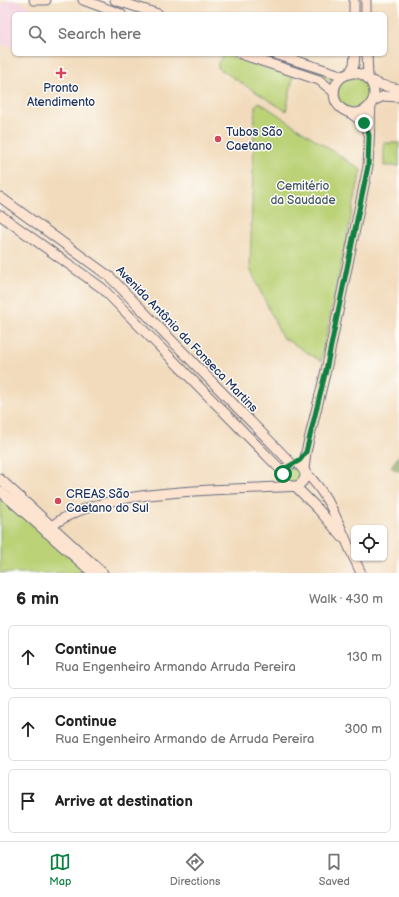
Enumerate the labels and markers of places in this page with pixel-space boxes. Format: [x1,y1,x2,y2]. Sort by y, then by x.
marker: Pronto Atendimento [55,67,67,79]
place label: Pronto Atendimento [27,81,95,110]
place label: Tubos São Caetano [226,125,283,154]
marker: Tubos São Caetano [213,134,223,144]
place label: CREAS São Caetano do Sul [66,487,149,516]
marker: CREAS São Caetano do Sul [53,496,63,506]

